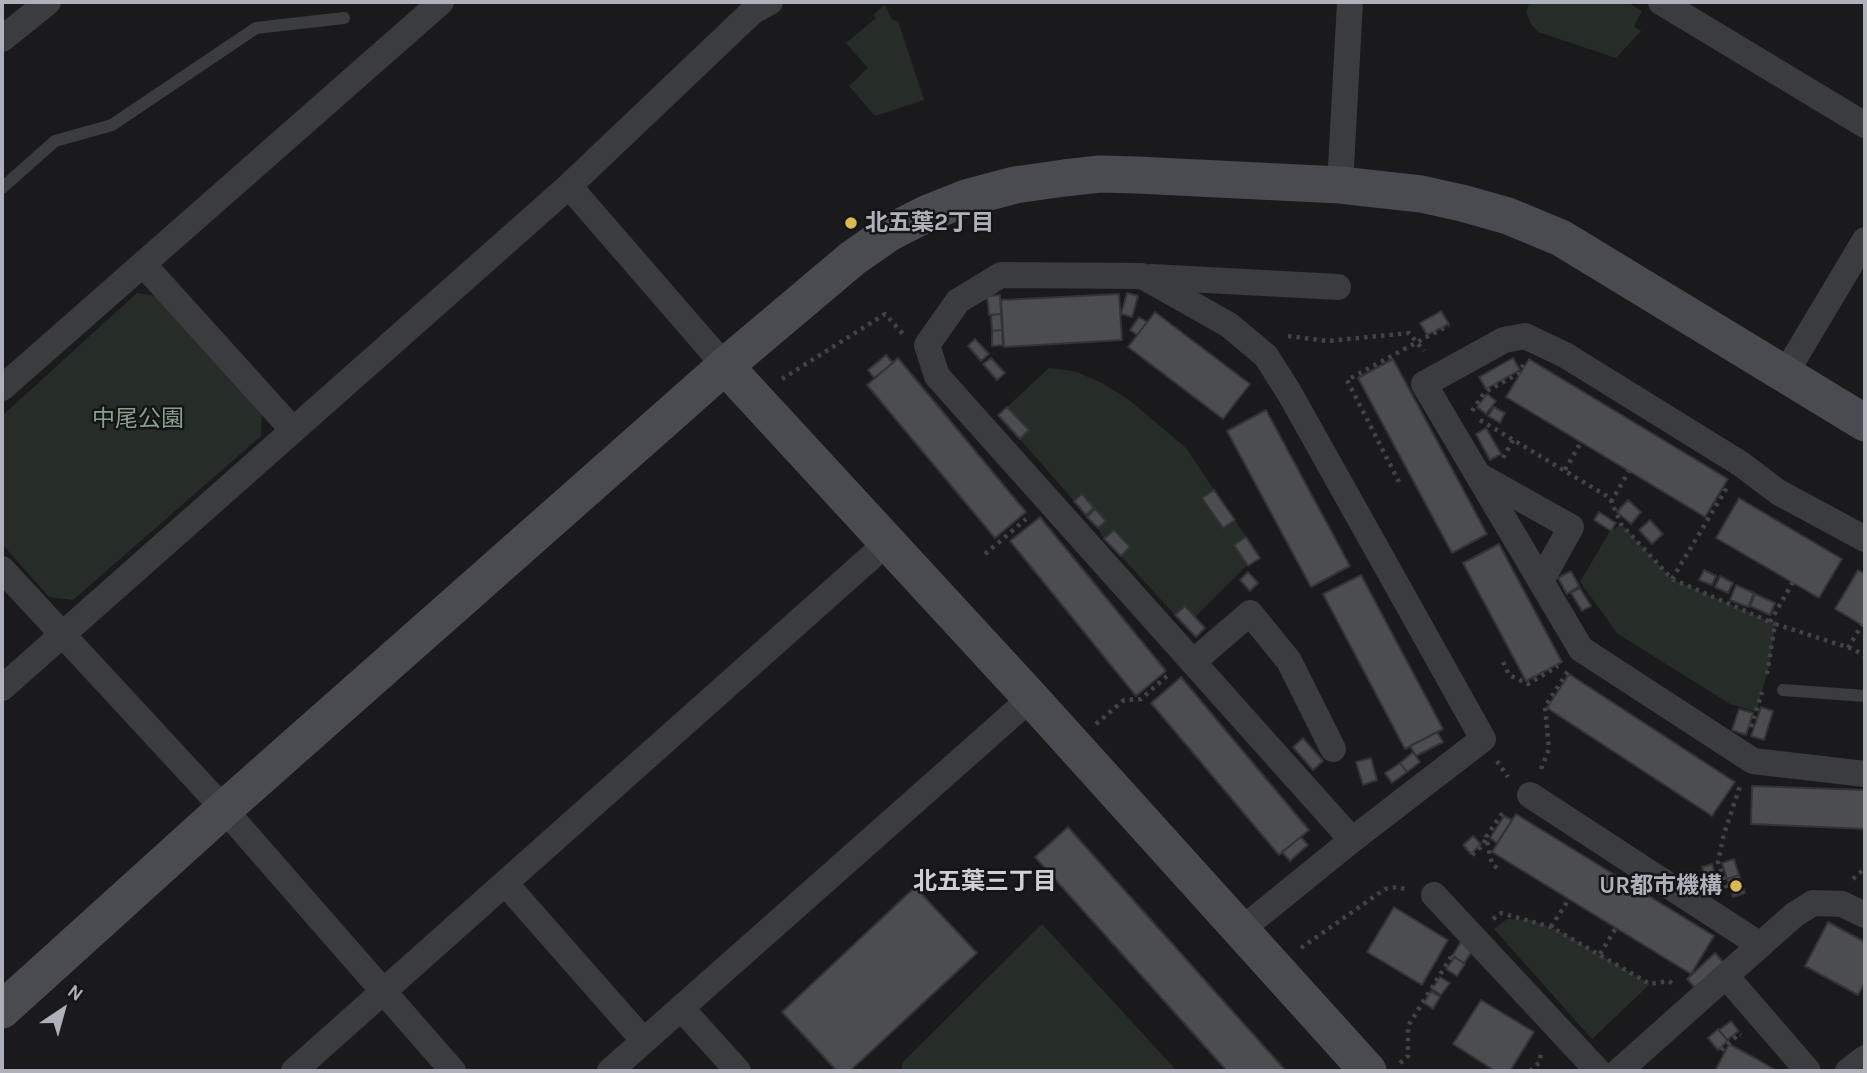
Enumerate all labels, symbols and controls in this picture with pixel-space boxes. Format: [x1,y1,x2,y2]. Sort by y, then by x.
place label: 北五葉2丁目 [865,209,994,237]
marker: 北五葉2丁目 [843,215,859,231]
park label: 中尾公園 [92,405,184,433]
district label: 北五葉三丁目 [913,868,1057,896]
place label: UR都市機構 [1599,872,1722,900]
marker: UR都市機構 [1728,878,1744,894]
north arrow [28,975,98,1045]
text: N [63,980,87,1006]

